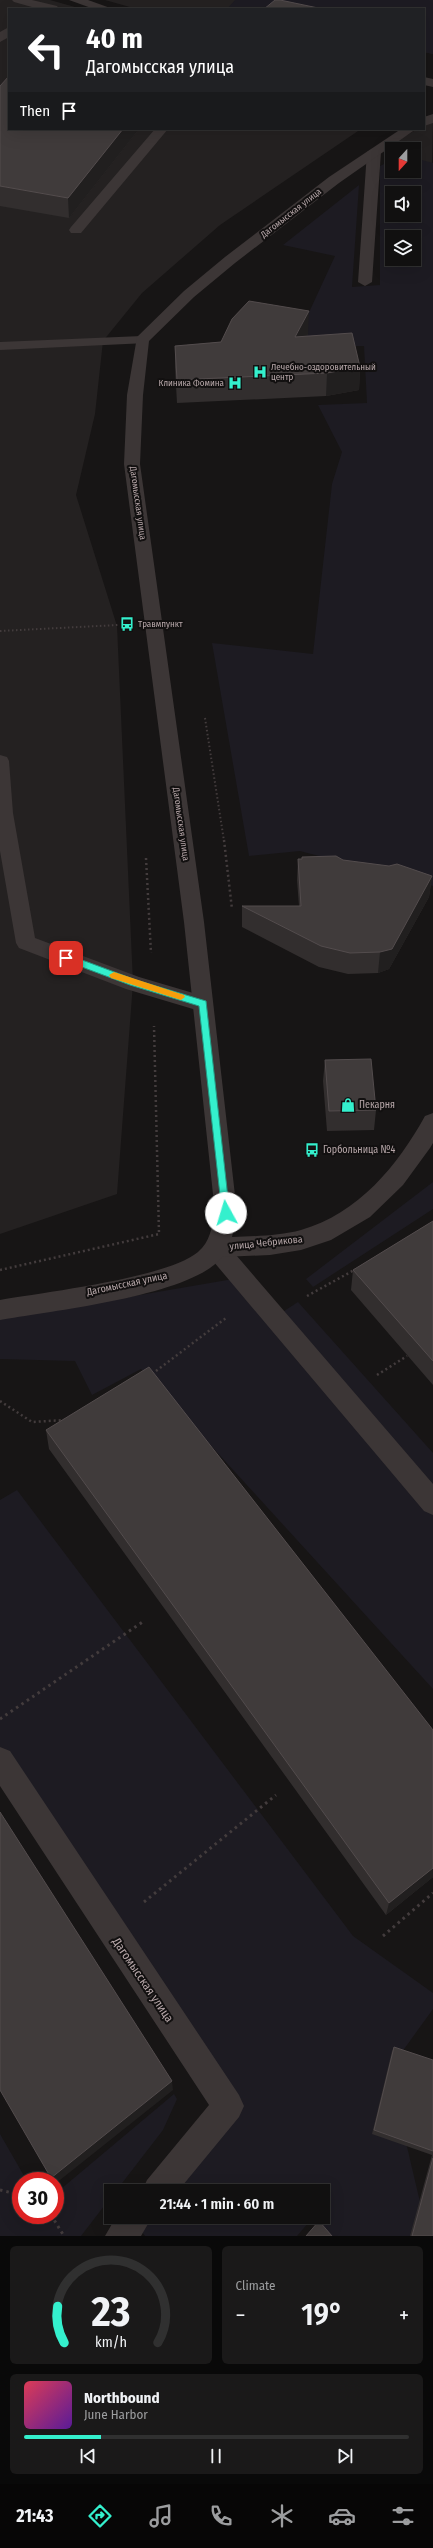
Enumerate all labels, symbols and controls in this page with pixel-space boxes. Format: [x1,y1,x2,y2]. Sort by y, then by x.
text: 40 m [86,22,143,55]
icon: left [20,24,72,76]
text: Дагомысская улица [86,56,234,78]
icon: arrive [58,100,80,122]
text: Then [20,102,50,120]
north arrow [385,142,421,178]
map controls [385,142,421,266]
street label: Дагомысская улица [258,186,324,240]
button: sound [385,186,421,222]
button: layers [385,230,421,266]
place label: Лечебно-оздоровительный центр [271,362,376,382]
hospital icon: Лечебно-оздоровительный центр [252,364,268,380]
hospital icon: Клиника Фомина [227,375,243,391]
place label: Клиника Фомина [159,378,225,388]
street label: Дагомысская улица [128,465,148,541]
bus stop icon: Травмпункт [119,616,135,632]
place label: Травмпункт [138,619,183,629]
street label: Дагомысская улица [171,786,191,862]
pin [49,941,83,975]
icon: arrive [55,947,77,969]
shop icon: Пекарня [340,1097,356,1113]
place label: Пекарня [359,1099,395,1111]
bus stop icon: Горбольница №4 [304,1142,320,1158]
place label: Горбольница №4 [323,1144,396,1156]
position arrow [205,1192,247,1234]
street label: улица Чебрикова [229,1233,303,1253]
street label: Дагомысская улица [85,1270,169,1299]
street label: Дагомысская улица [109,1934,176,2025]
speed limit sign: 30 [12,2172,64,2224]
text: 21:44 · 1 min · 60 m [160,2195,274,2213]
text: Climate [236,2278,276,2293]
text: 23 [90,2287,130,2337]
text: 19° [301,2297,343,2333]
text: − [236,2302,245,2329]
text: + [399,2302,409,2329]
text: km/h [95,2334,127,2351]
text: Northbound [84,2389,160,2407]
text: June Harbor [84,2407,148,2422]
icon: previous [77,2445,99,2467]
icon: pause [205,2445,227,2467]
icon: next [334,2445,356,2467]
icon: directions [86,2502,114,2530]
icon: music [147,2502,175,2530]
icon: phone [207,2502,235,2530]
icon: climate [268,2502,296,2530]
icon: car [328,2502,356,2530]
icon: filters [389,2502,417,2530]
text: 21:43 [16,2505,54,2527]

